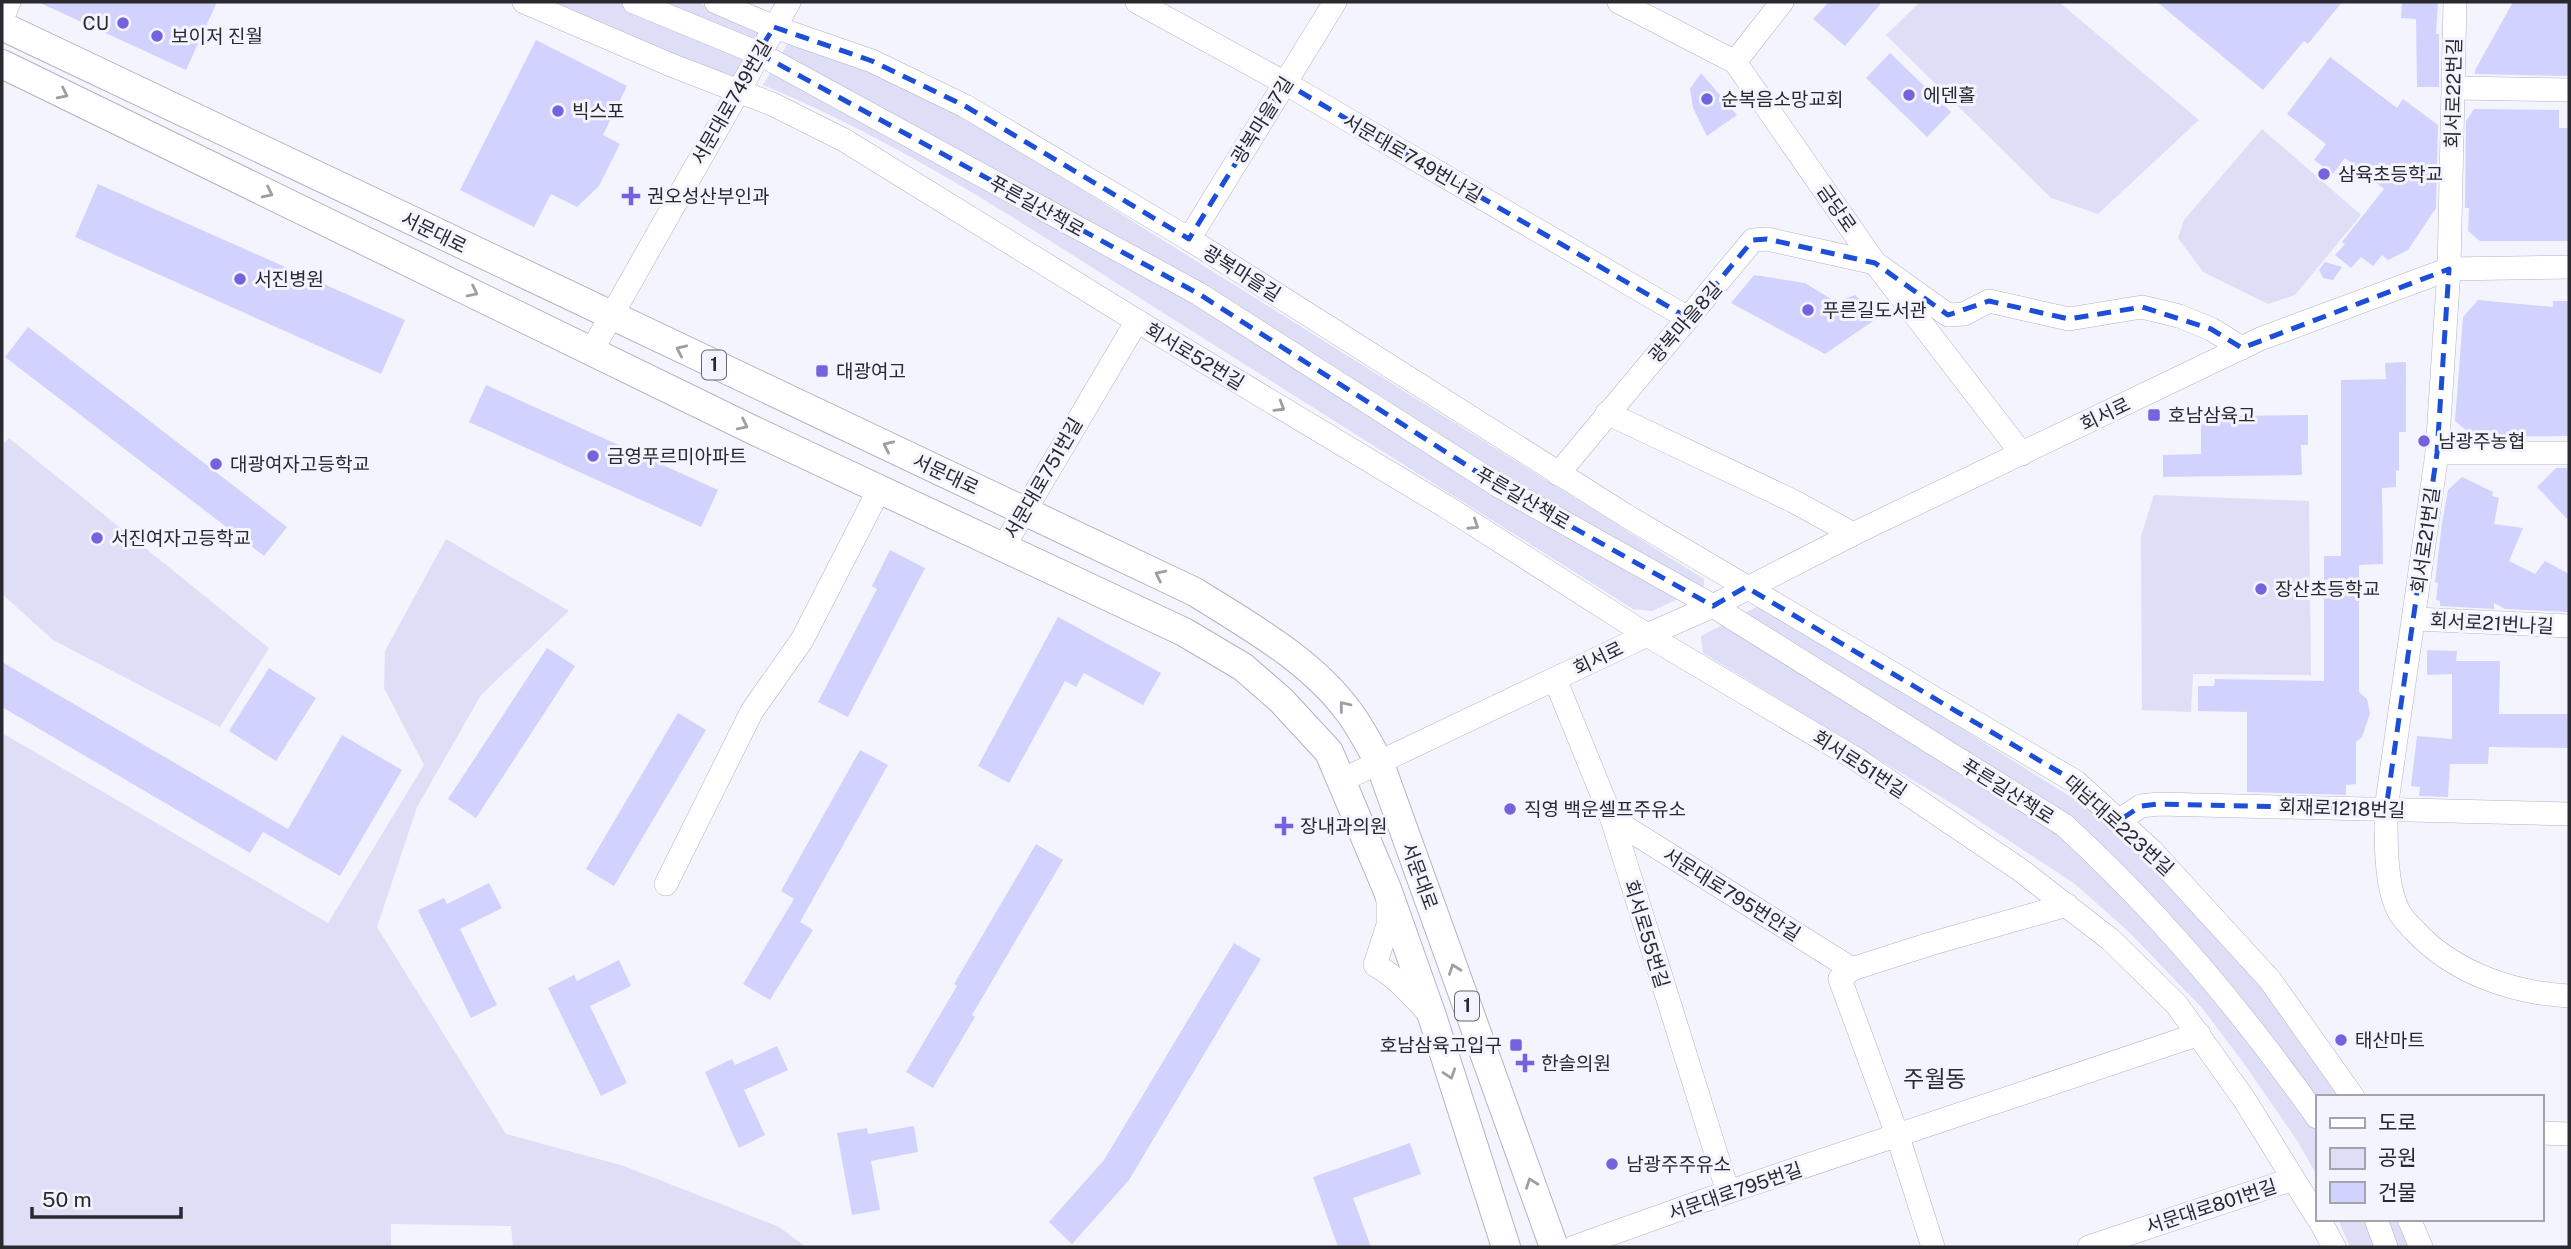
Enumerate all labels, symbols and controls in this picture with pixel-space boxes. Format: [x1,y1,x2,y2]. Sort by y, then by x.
place label: CU [83,12,109,34]
marker: CU [115,15,131,31]
place label: 보이저 진월 [171,25,263,47]
marker: 보이저 진월 [149,28,165,44]
street label: 서문대로749번길 [687,36,775,168]
street label: 회서로22번길 [2441,38,2465,148]
street label: 광복마을7길 [1226,72,1298,168]
place label: 에덴홀 [1923,84,1975,106]
one-way arrow [56,86,68,100]
marker: 에덴홀 [1901,87,1917,103]
place label: 순복음소망교회 [1721,88,1843,110]
marker: 순복음소망교회 [1699,91,1715,107]
place label: 빅스포 [572,100,624,122]
marker: 빅스포 [550,103,566,119]
street label: 서문대로749번나길 [1339,109,1487,207]
place label: 삼육초등학교 [2338,163,2443,185]
marker: 삼육초등학교 [2316,166,2332,182]
street label: 푸른길산책로 [986,171,1088,241]
street label: 금당로 [1813,180,1861,236]
one-way arrow [261,184,273,198]
place label: 권오성산부인과 [647,185,769,207]
marker: 권오성산부인과 [621,186,641,206]
street label: 서문대로 [398,207,470,257]
street label: 광복마을길 [1199,241,1285,305]
place label: 서진병원 [254,268,324,290]
marker: 서진병원 [232,271,248,287]
street label: 광복마을8길 [1644,277,1726,367]
one-way arrow [466,284,478,298]
place label: 푸른길도서관 [1822,299,1927,321]
marker: 푸른길도서관 [1800,302,1816,318]
street label: 회서로52번길 [1142,318,1248,394]
one-way arrow [676,344,688,358]
road number: 1 [702,351,726,380]
place label: 대광여고 [836,360,906,382]
marker: 대광여고 [814,363,830,379]
street label: 회서로 [2077,393,2133,435]
one-way arrow [1272,399,1285,412]
place label: 호남삼육고 [2168,404,2255,426]
marker: 호남삼육고 [2146,407,2162,423]
street label: 서문대로751번길 [999,414,1087,542]
one-way arrow [736,416,748,430]
place label: 남광주농협 [2438,430,2525,452]
marker: 남광주농협 [2416,433,2432,449]
one-way arrow [883,440,895,454]
place label: 금영푸르미아파트 [607,445,747,467]
marker: 금영푸르미아파트 [585,448,601,464]
street label: 서문대로 [910,449,982,499]
place label: 대광여자고등학교 [230,453,370,475]
marker: 대광여자고등학교 [208,456,224,472]
street label: 푸른길산책로 [1472,462,1574,534]
street label: 회서로21번길 [2407,486,2443,594]
one-way arrow [1467,516,1480,529]
place label: 서진여자고등학교 [111,527,251,549]
marker: 서진여자고등학교 [89,530,105,546]
one-way arrow [1155,569,1167,583]
place label: 장산초등학교 [2275,578,2380,600]
marker: 장산초등학교 [2253,581,2269,597]
street label: 회서로21번나길 [2430,609,2554,637]
street label: 회서로 [1570,637,1626,679]
one-way arrow [1339,702,1352,714]
street label: 회서로51번길 [1809,726,1911,802]
street label: 푸른길산책로 [1958,754,2058,828]
street label: 대남대로223번길 [2060,770,2178,880]
street label: 회재로1218번길 [2278,795,2406,821]
place label: 직영 백운셀프주유소 [1524,798,1686,820]
marker: 직영 백운셀프주유소 [1502,801,1518,817]
place label: 장내과의원 [1300,815,1387,837]
marker: 장내과의원 [1274,816,1294,836]
street label: 서문대로 [1398,839,1442,913]
street label: 서문대로795번안길 [1659,843,1805,945]
street label: 회서로55번길 [1620,877,1674,991]
one-way arrow [1448,964,1462,976]
road number: 1 [1455,992,1479,1021]
place label: 태산마트 [2355,1029,2425,1051]
marker: 태산마트 [2333,1032,2349,1048]
place label: 호남삼육고입구 [1380,1034,1502,1056]
marker: 호남삼육고입구 [1508,1037,1524,1053]
place label: 한솔의원 [1541,1052,1611,1074]
marker: 한솔의원 [1515,1053,1535,1073]
district label: 주월동 [1903,1065,1967,1092]
one-way arrow [1442,1067,1456,1079]
legend [2316,1095,2543,1221]
text: 도로 [2378,1110,2417,1135]
text: 공원 [2378,1145,2417,1170]
place label: 남광주주유소 [1626,1153,1731,1175]
marker: 남광주주유소 [1604,1156,1620,1172]
street label: 서문대로795번길 [1665,1158,1805,1224]
street label: 서문대로801번길 [2143,1174,2279,1238]
scale bar [32,1176,180,1220]
one-way arrow [1525,1178,1539,1190]
text: 건물 [2378,1180,2417,1205]
text: 50 m [42,1187,92,1212]

